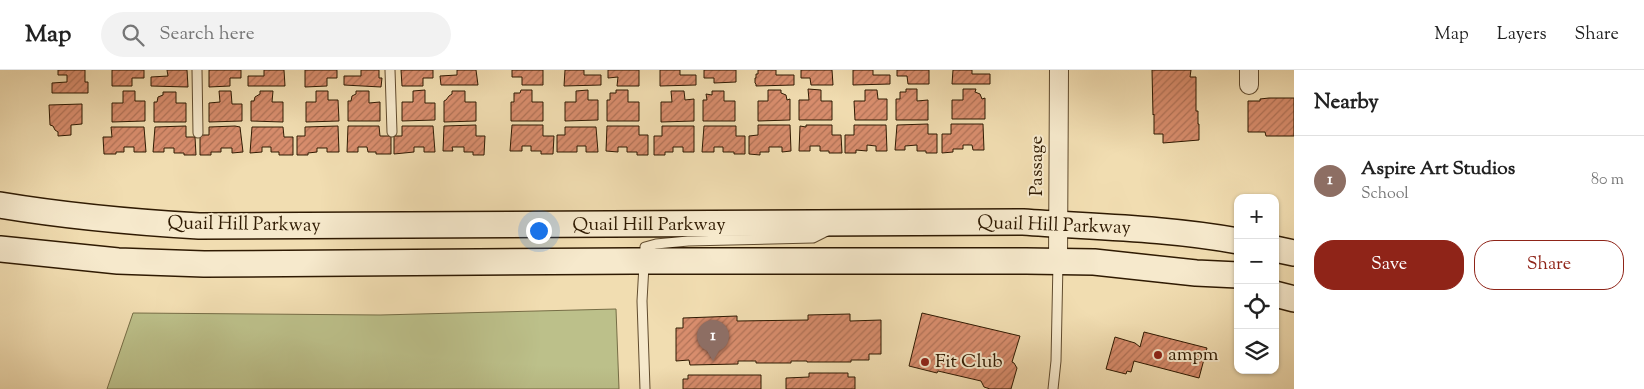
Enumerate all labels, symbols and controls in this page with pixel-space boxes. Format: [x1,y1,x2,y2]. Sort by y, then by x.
search box [101,12,451,57]
text: Map [25,18,71,52]
icon: search [119,21,147,49]
text: Search here [159,21,255,48]
text: Map [1434,22,1469,48]
text: Layers [1497,22,1547,48]
text: Share [1575,22,1619,48]
text: Nearby [1314,88,1379,118]
street label: Passage [1024,136,1051,196]
text: Aspire Art Studios [1361,156,1515,183]
text: 1 [1327,169,1333,192]
text: 80 m [1591,169,1624,192]
text: School [1361,183,1409,206]
map controls [1234,194,1279,374]
button: + [1234,194,1279,239]
street label: Quail Hill Parkway [167,210,322,240]
street label: Quail Hill Parkway [977,210,1132,242]
street label: Quail Hill Parkway [572,212,726,239]
your location [526,218,552,244]
button: − [1234,239,1279,284]
button: Save [1314,240,1464,290]
button: Share [1474,240,1624,290]
button: locate [1234,284,1279,329]
pin: 1 [697,320,729,361]
button: layers [1234,329,1279,374]
place label: ampm [1168,342,1219,369]
place label: Fit Club [935,349,1003,376]
marker: ampm [1152,349,1164,361]
marker: Fit Club [919,356,931,368]

